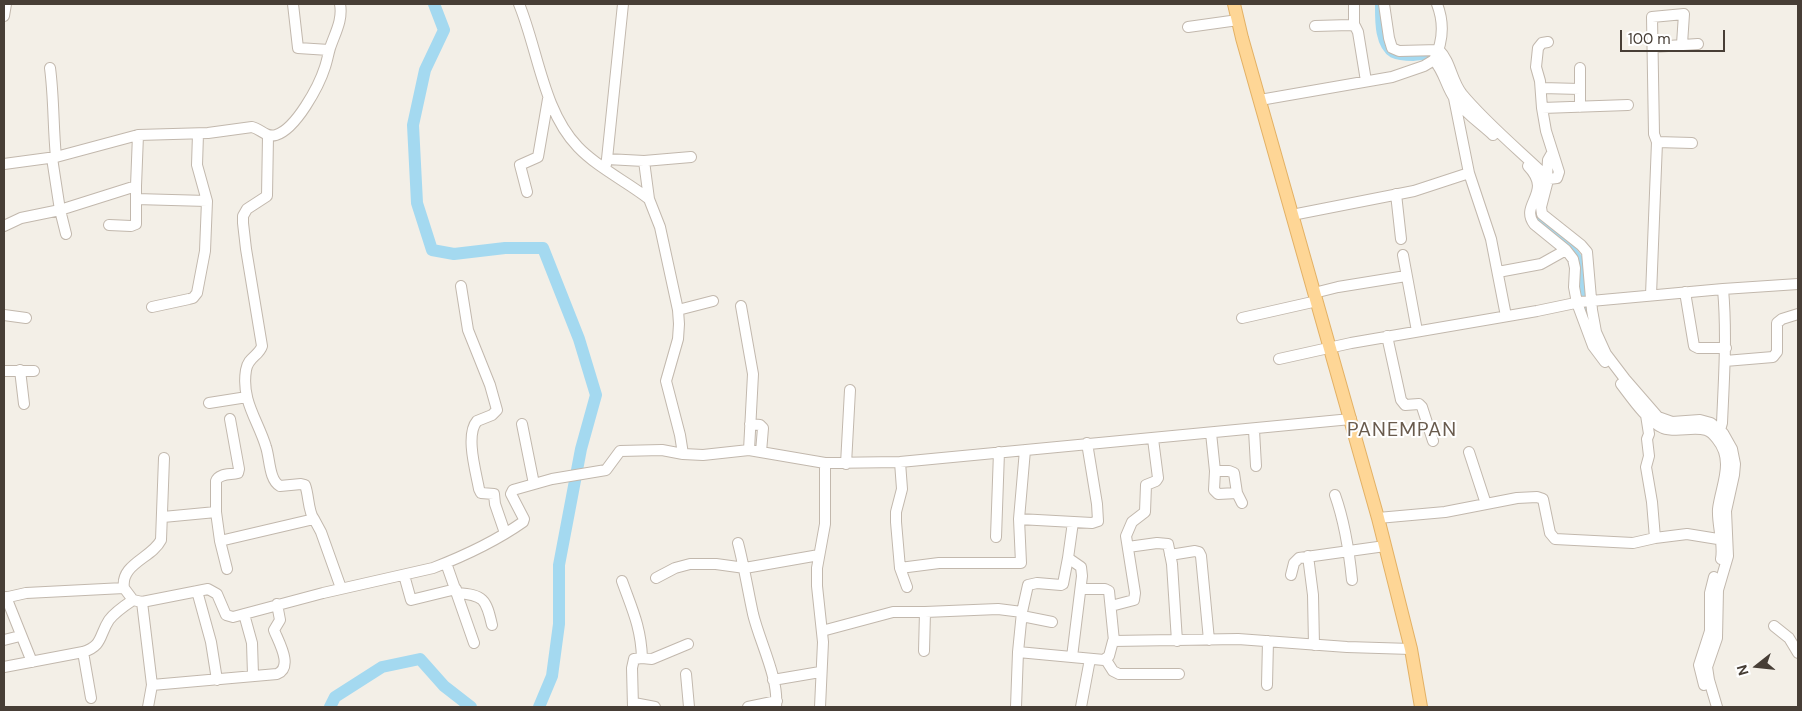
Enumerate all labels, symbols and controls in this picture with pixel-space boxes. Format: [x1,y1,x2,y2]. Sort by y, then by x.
scale bar [1622,20,1727,52]
text: 100 m [1628,29,1671,49]
district label: PANEMPAN [1346,419,1458,443]
north arrow [1732,641,1782,691]
text: N [1733,663,1753,678]

